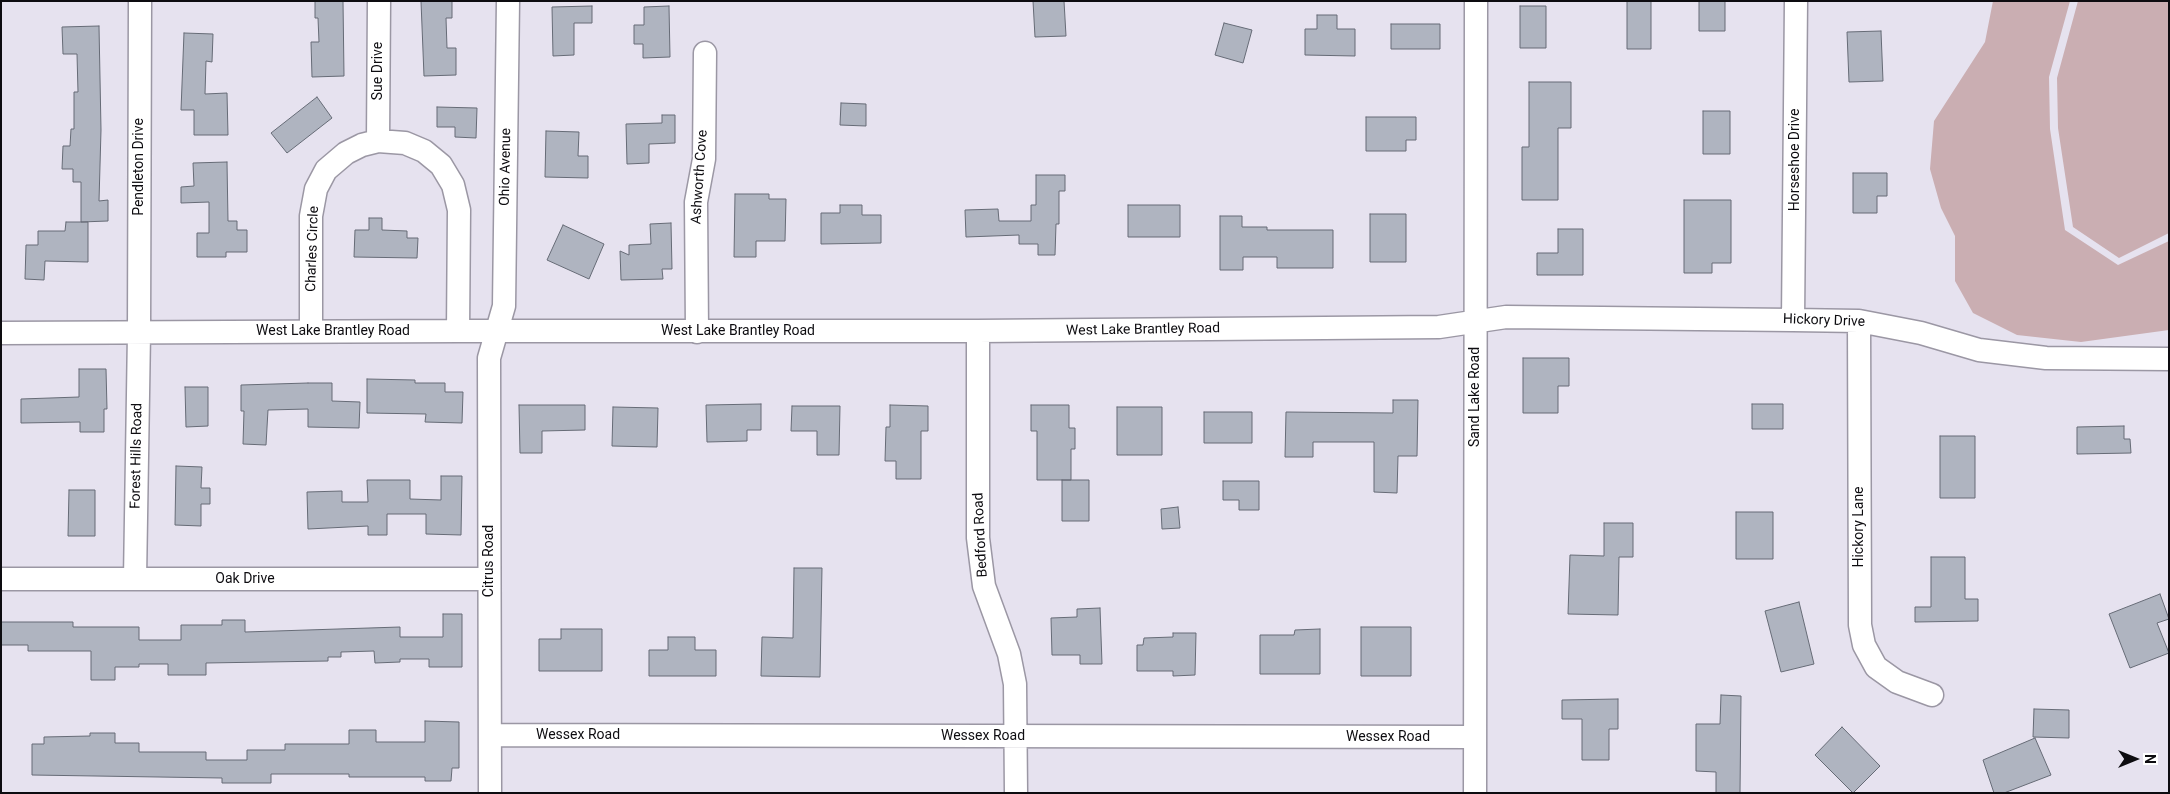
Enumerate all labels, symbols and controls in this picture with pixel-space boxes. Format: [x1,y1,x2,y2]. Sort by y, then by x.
street label: Sue Drive [370,42,386,100]
street label: Horseshoe Drive [1787,109,1803,211]
street label: Pendleton Drive [131,118,147,216]
street label: Ohio Avenue [497,128,515,206]
street label: Ashworth Cove [688,129,712,225]
street label: Charles Circle [303,206,323,292]
street label: Hickory Drive [1783,311,1865,331]
street label: West Lake Brantley Road [1066,320,1220,340]
street label: West Lake Brantley Road [256,323,410,339]
street label: West Lake Brantley Road [661,323,815,339]
street label: Sand Lake Road [1467,347,1483,447]
street label: Forest Hills Road [128,403,146,509]
street label: Hickory Lane [1851,486,1867,568]
street label: Bedford Road [970,492,992,578]
street label: Citrus Road [481,525,497,597]
street label: Oak Drive [215,571,275,587]
street label: Wessex Road [536,727,620,743]
street label: Wessex Road [941,728,1025,744]
street label: Wessex Road [1346,729,1430,745]
north arrow [2110,734,2160,784]
text: N [2142,754,2158,764]

